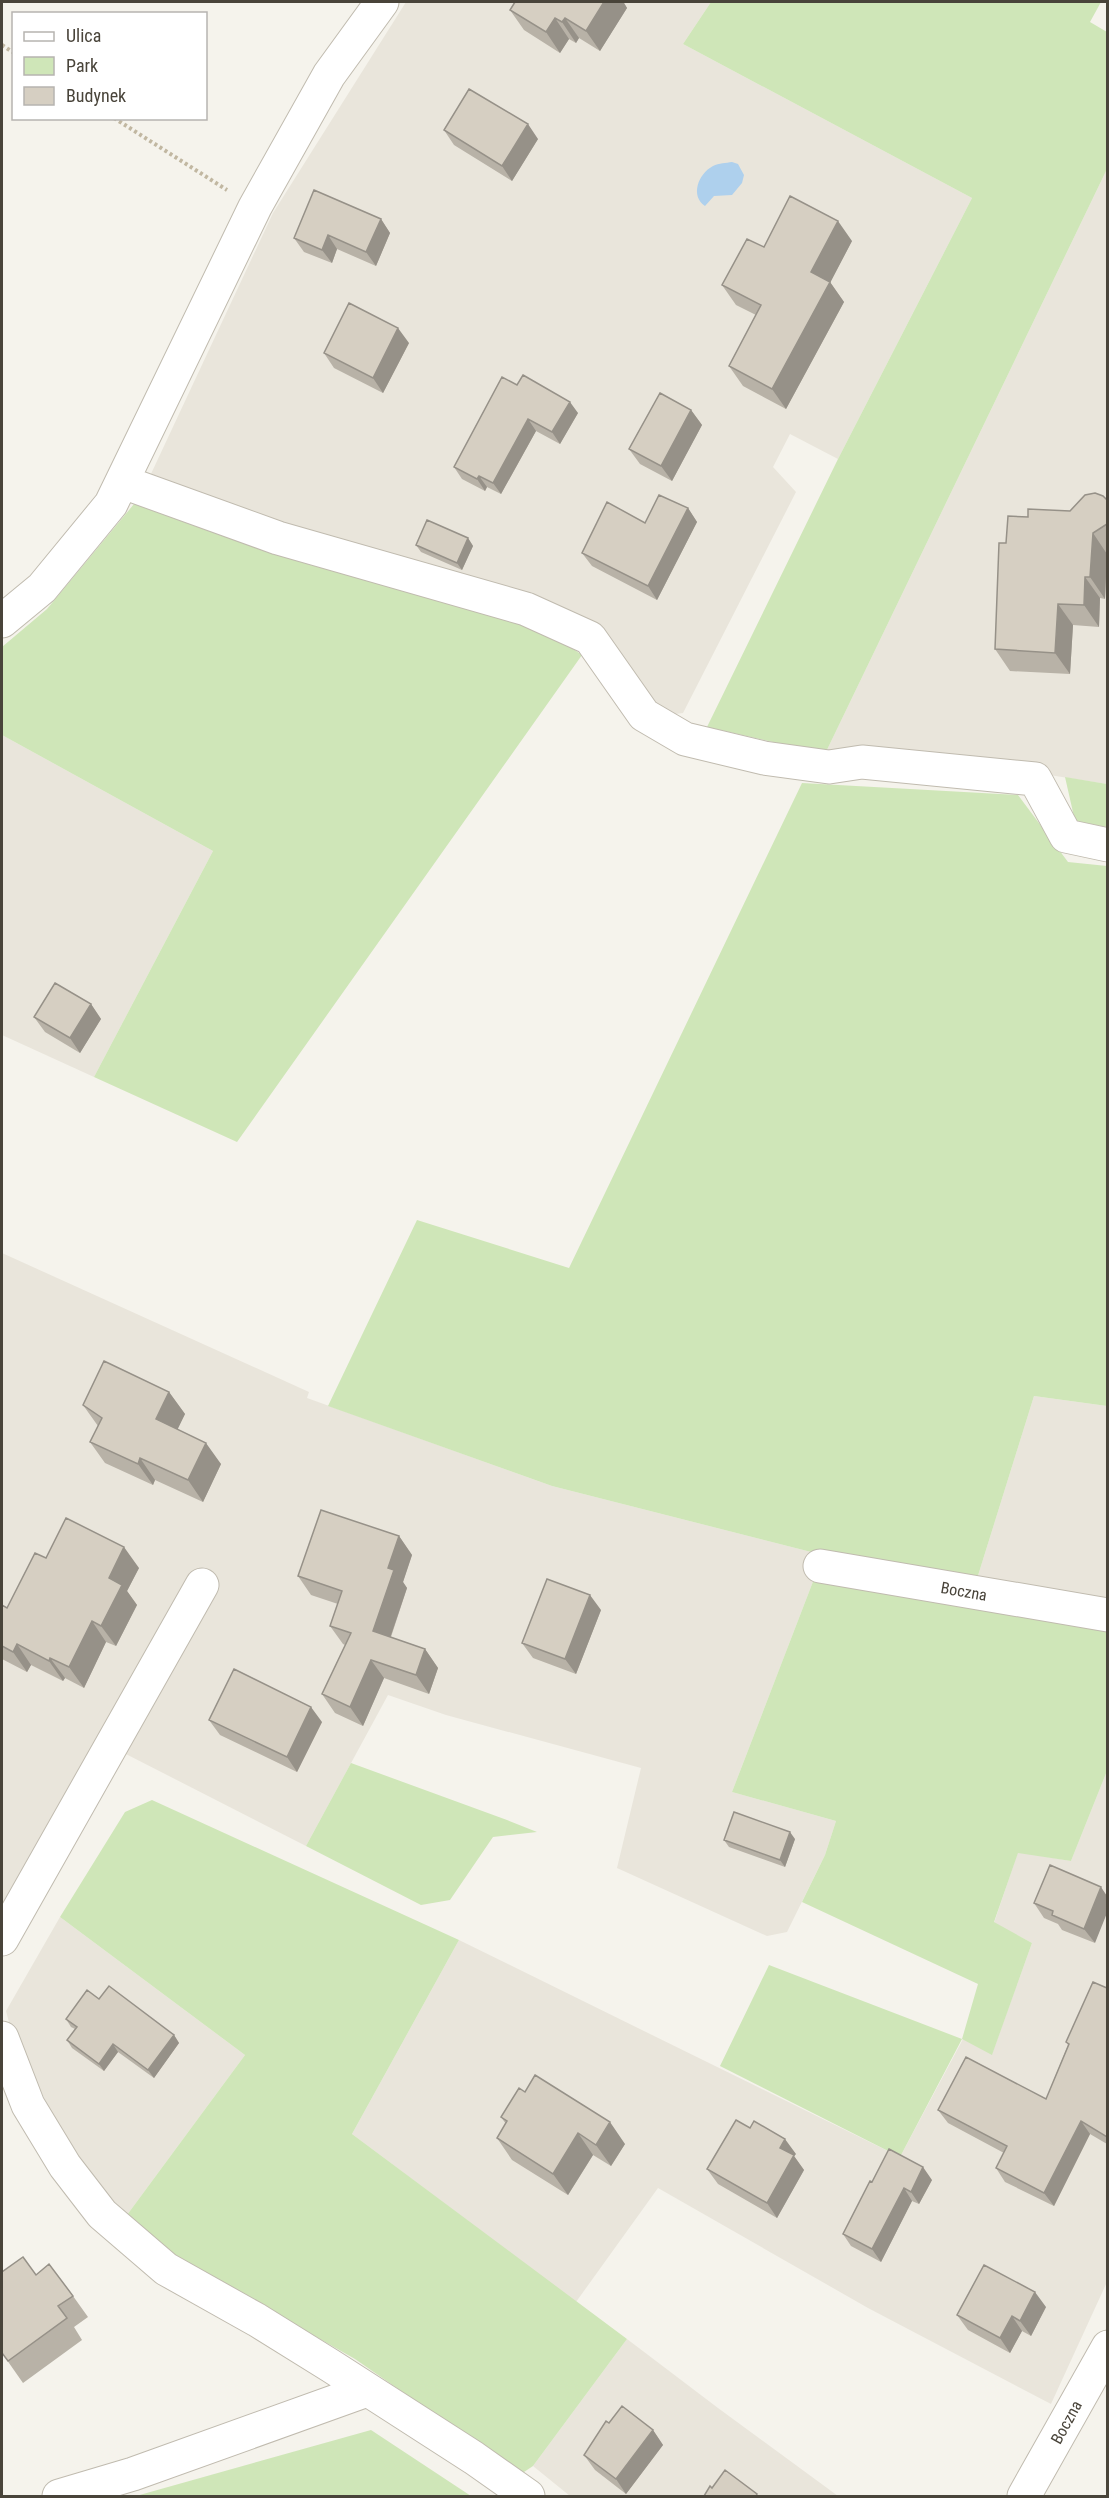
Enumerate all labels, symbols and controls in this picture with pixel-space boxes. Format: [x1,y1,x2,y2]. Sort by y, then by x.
legend [12,12,207,120]
text: Ulica [66,25,101,46]
text: Park [66,55,98,76]
text: Budynek [66,85,126,106]
street label: Boczna [939,1578,989,1605]
street label: Boczna [1047,2397,1086,2447]

